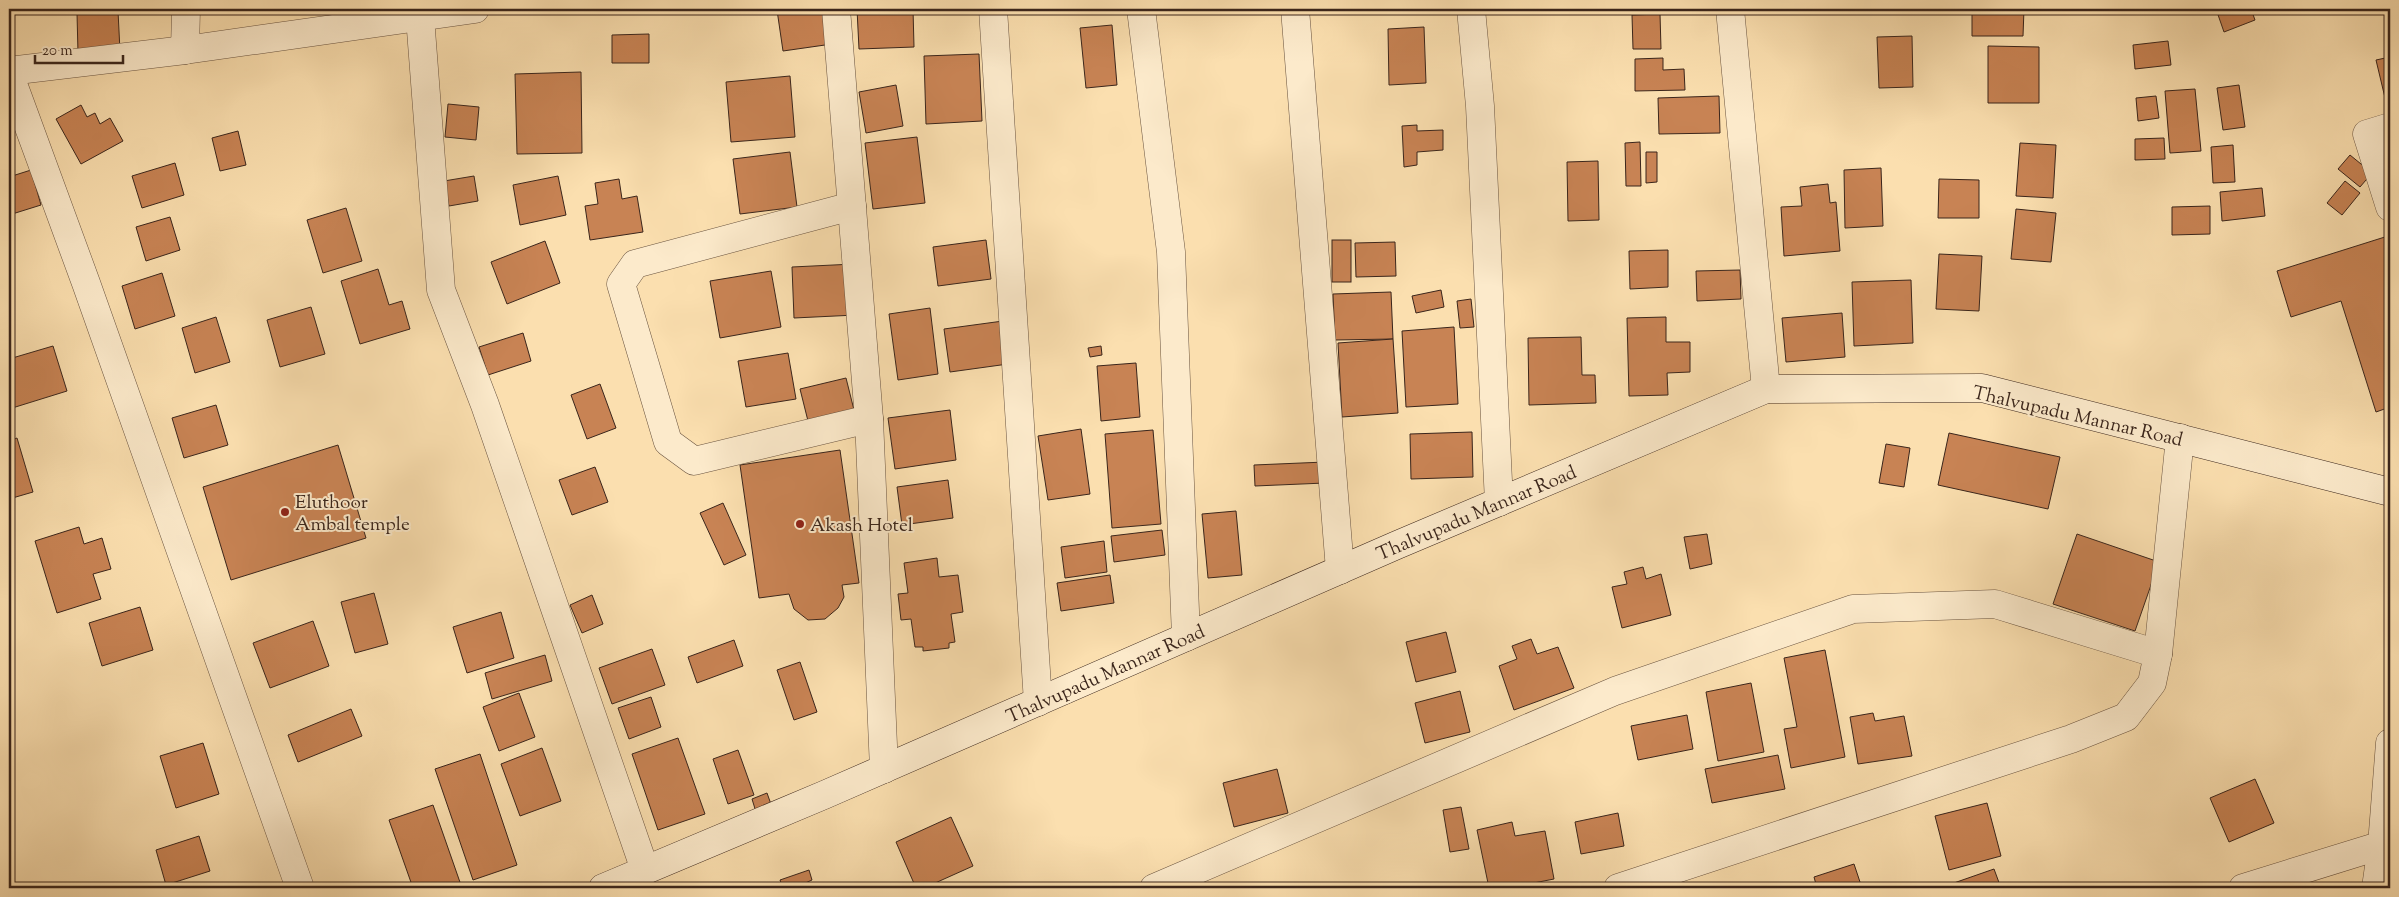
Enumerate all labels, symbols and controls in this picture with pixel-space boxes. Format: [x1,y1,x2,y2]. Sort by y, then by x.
scale bar [35,32,122,64]
text: 20 m [42,41,73,62]
street label: Thalvupadu Mannar Road [1970,380,2185,455]
street label: Thalvupadu Mannar Road [1373,460,1581,569]
place label: Eluthoor Ambal temple [295,490,410,539]
marker: Eluthoor Ambal temple [279,506,291,518]
place label: Akash Hotel [810,513,913,540]
marker: Akash Hotel [794,518,806,530]
street label: Thalvupadu Mannar Road [1002,619,1210,731]

